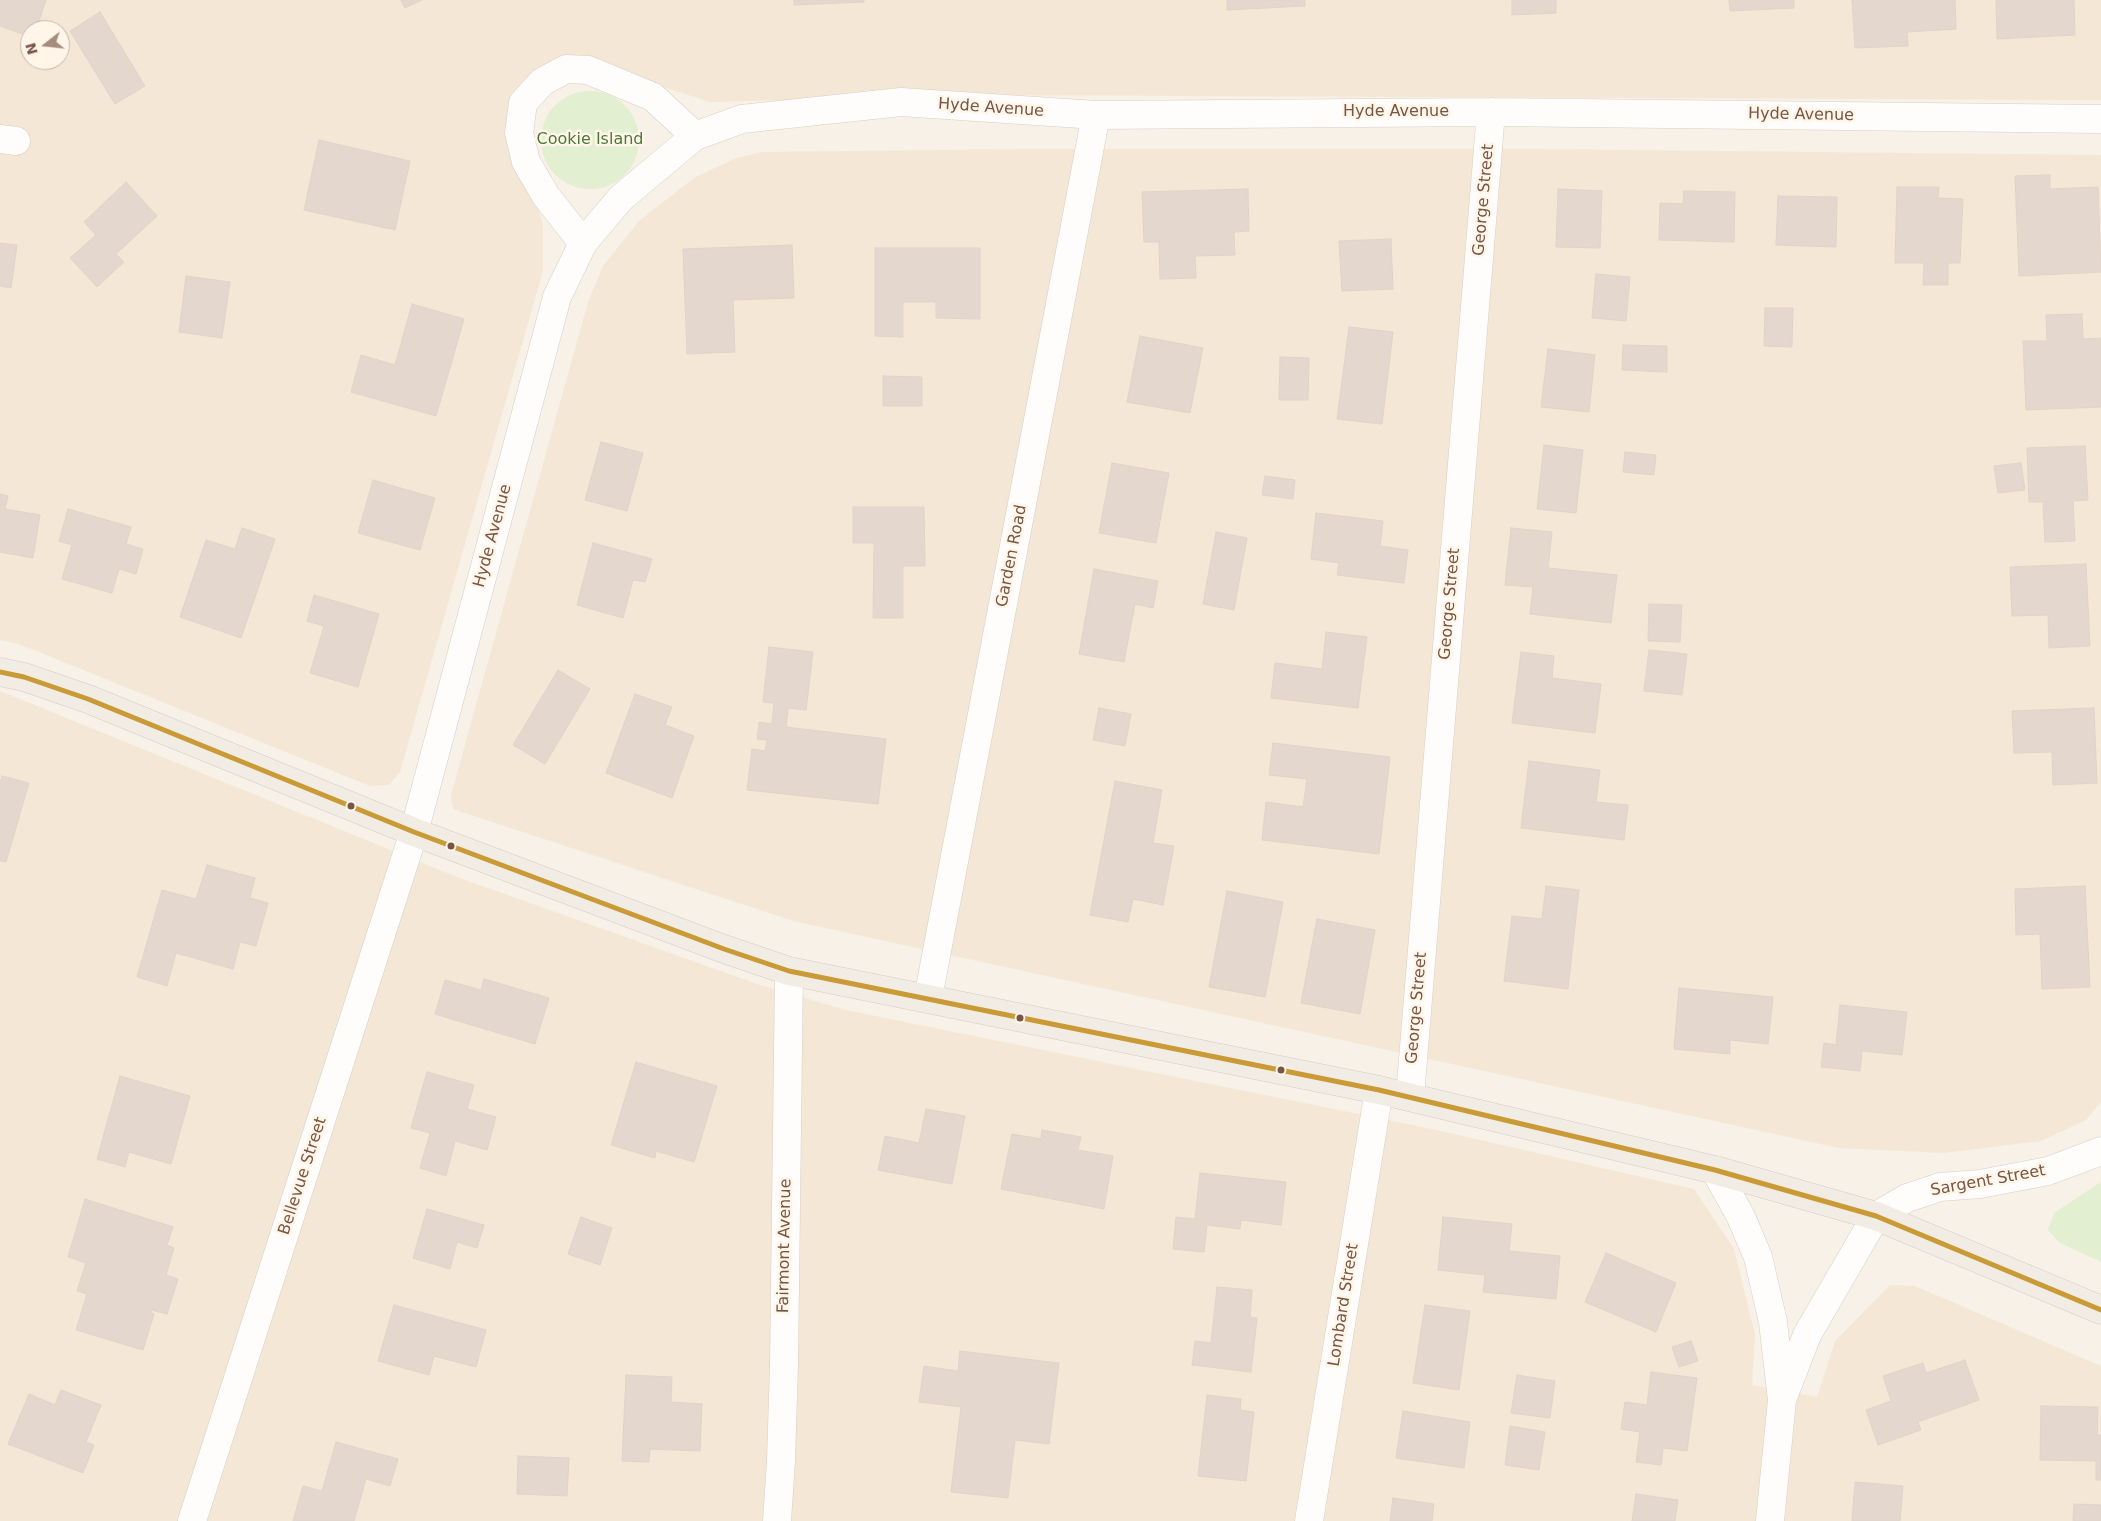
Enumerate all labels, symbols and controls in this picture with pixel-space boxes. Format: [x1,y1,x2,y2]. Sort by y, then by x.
north arrow [20,20,70,70]
text: N [22,41,41,57]
street label: Hyde Avenue [937,95,1045,121]
street label: Hyde Avenue [1343,102,1449,122]
street label: Hyde Avenue [1748,104,1854,126]
park label: Cookie Island [537,130,643,150]
street label: George Street [1470,143,1498,257]
street label: Hyde Avenue [470,482,516,590]
street label: Garden Road [993,503,1031,609]
street label: George Street [1436,547,1464,661]
unlabelled marker [346,801,356,811]
unlabelled marker [446,841,456,851]
street label: George Street [1403,951,1431,1065]
unlabelled marker [1015,1013,1025,1023]
unlabelled marker [1276,1065,1286,1075]
street label: Bellevue Street [275,1115,331,1237]
street label: Sargent Street [1929,1161,2047,1201]
street label: Fairmont Avenue [774,1179,796,1313]
street label: Lombard Street [1325,1242,1363,1368]

